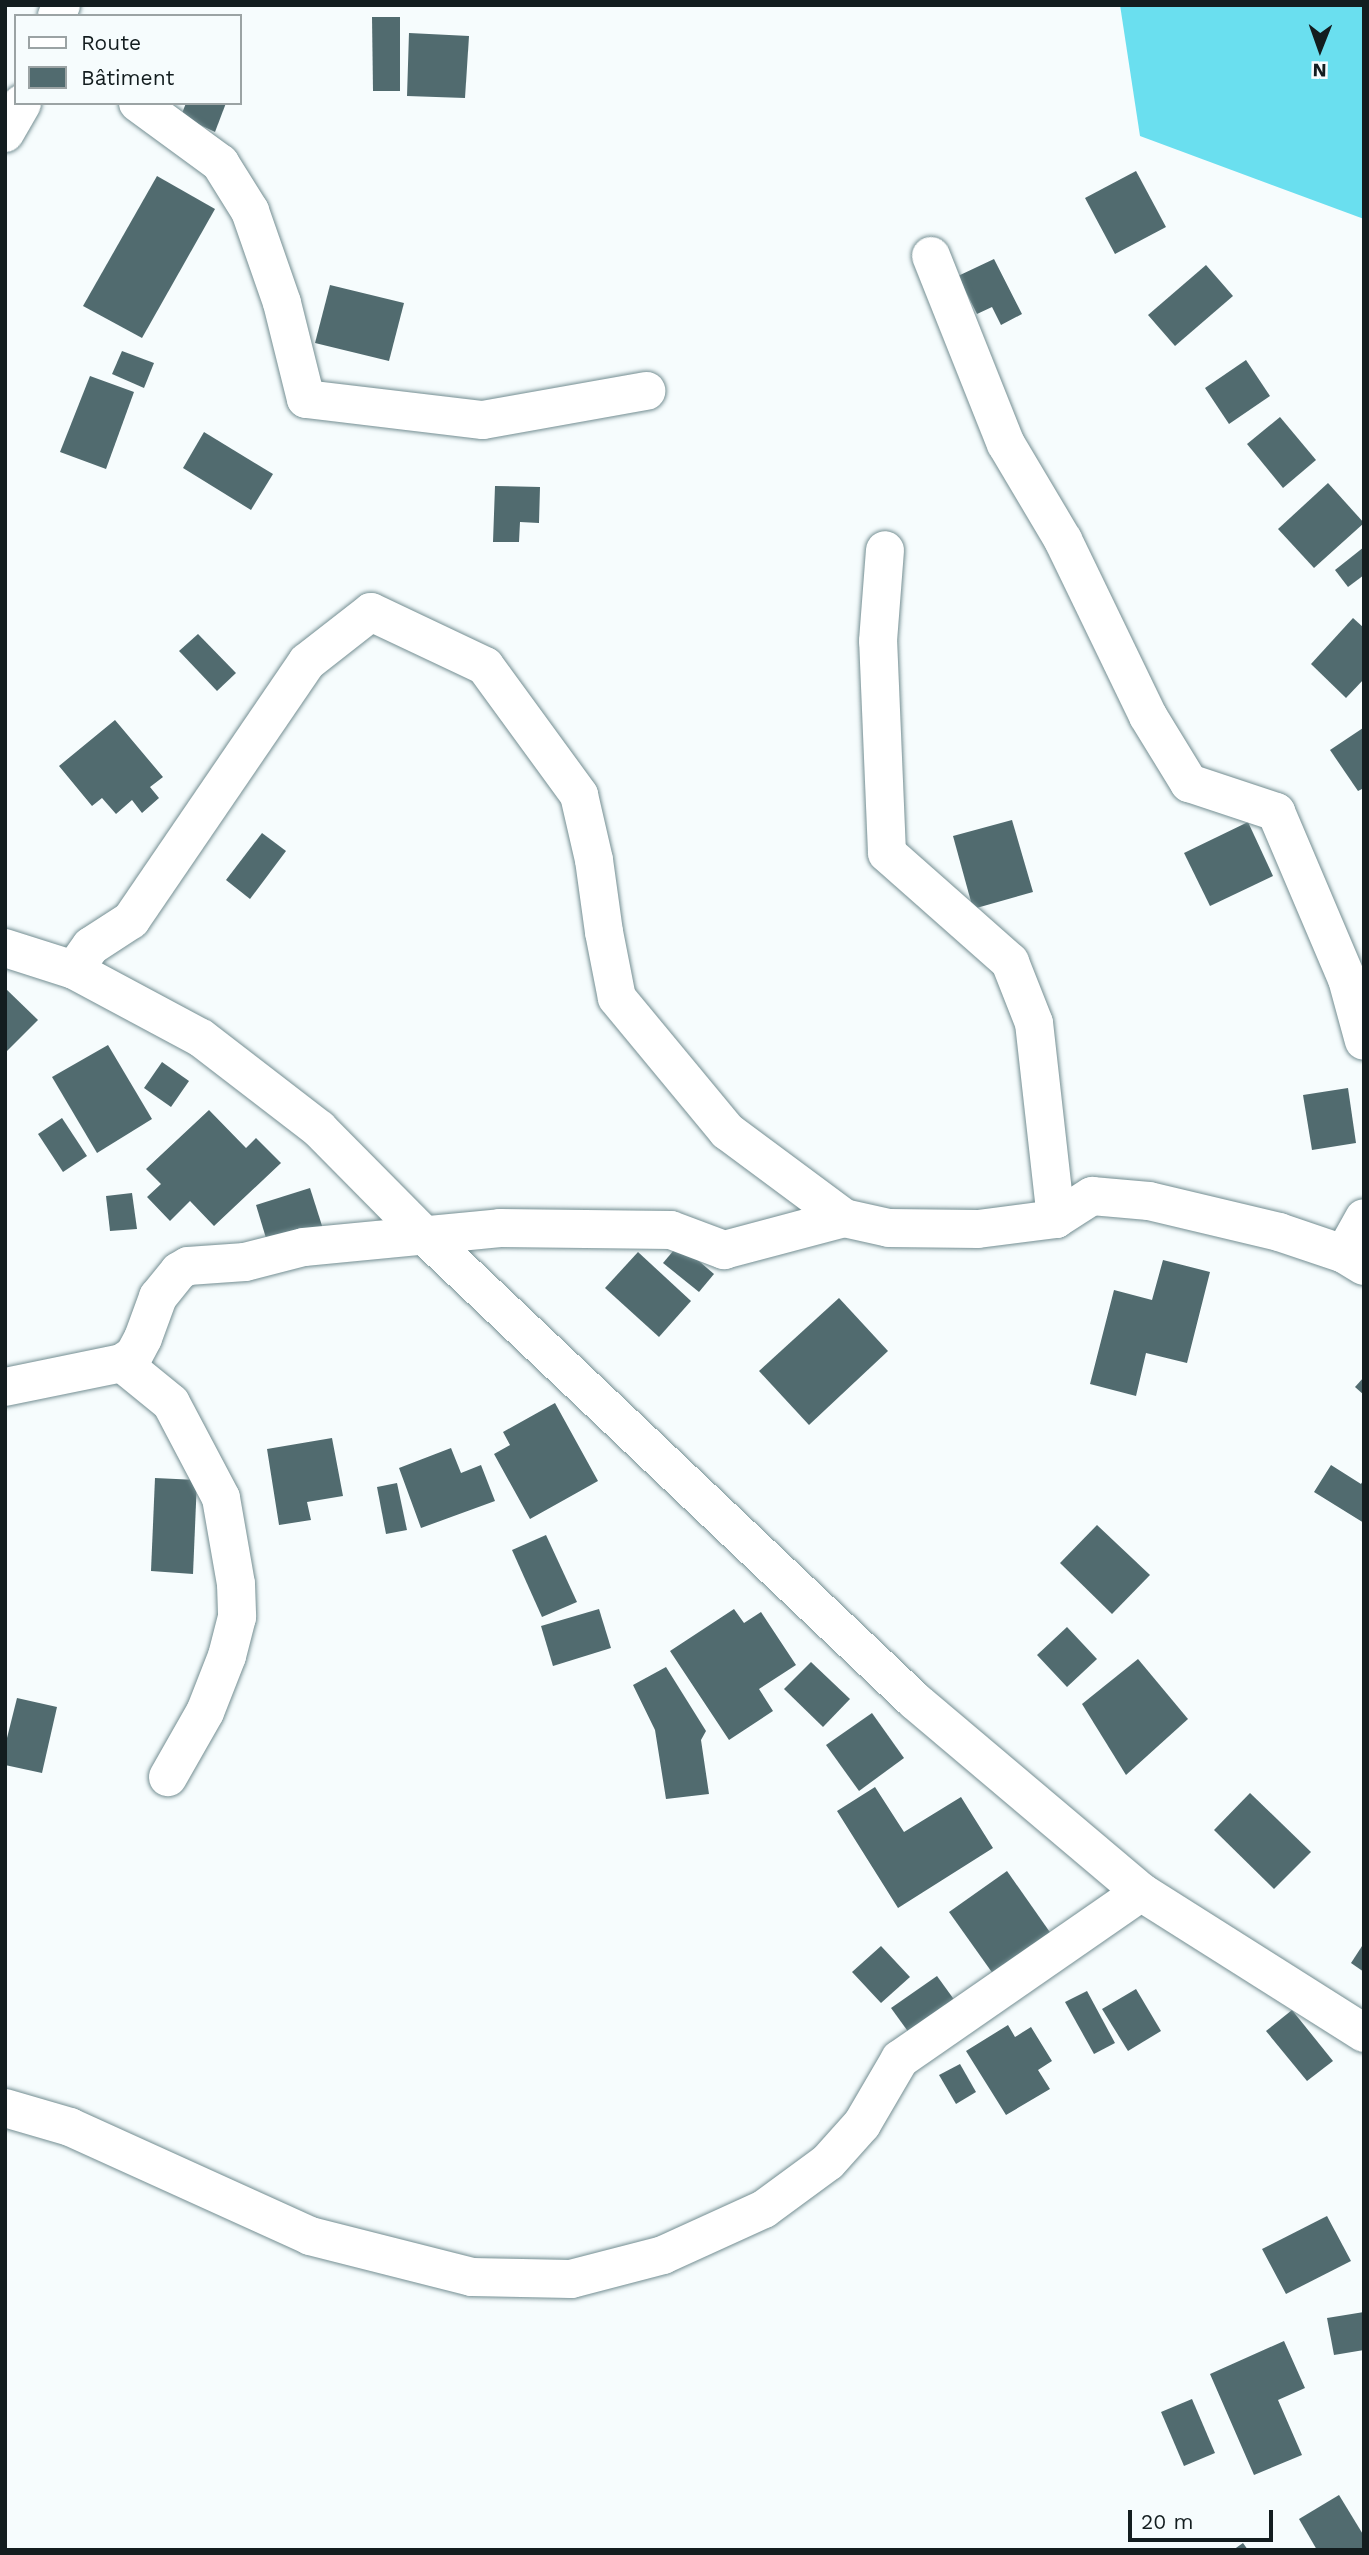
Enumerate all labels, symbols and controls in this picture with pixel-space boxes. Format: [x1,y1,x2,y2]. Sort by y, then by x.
legend [14,14,242,105]
north arrow [1285,14,1355,84]
text: Route [81,30,141,55]
text: N [1312,59,1327,82]
text: Bâtiment [81,65,174,90]
scale bar [1131,2496,1276,2540]
text: 20 m [1141,2509,1193,2534]

